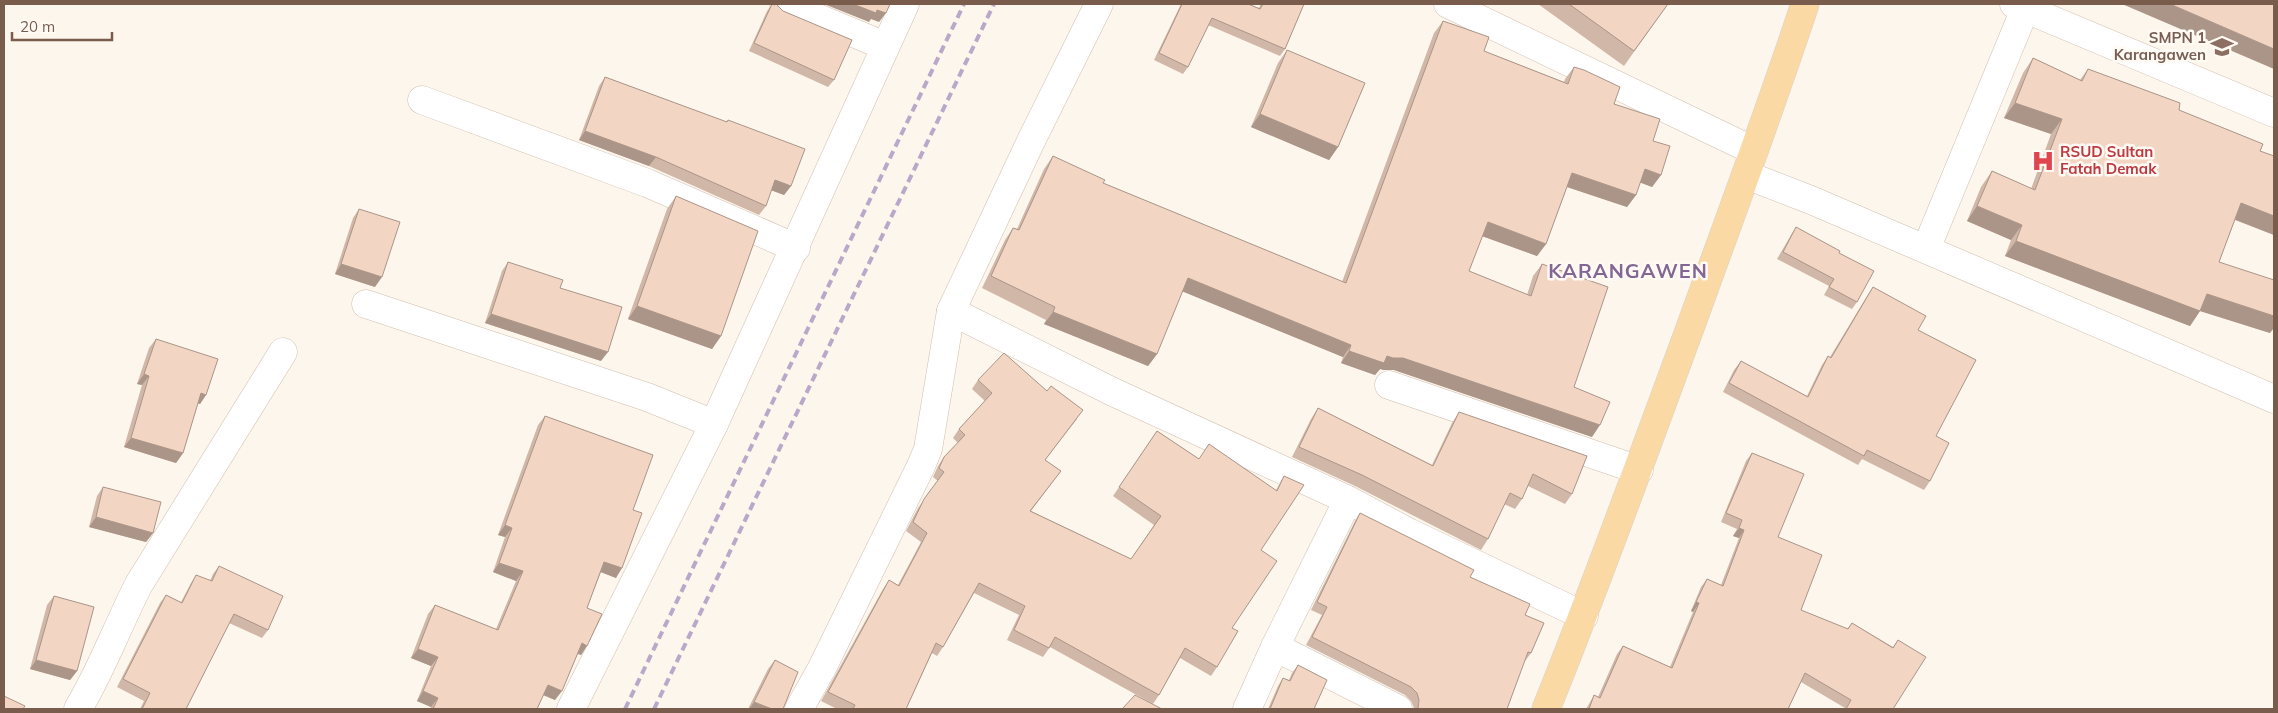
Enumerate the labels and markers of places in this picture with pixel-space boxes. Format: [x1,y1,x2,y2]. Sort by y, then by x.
place label: SMPN 1 Karangawen [2114,28,2206,64]
school or university icon: SMPN 1 Karangawen [2209,34,2235,60]
place label: RSUD Sultan Fatah Demak [2060,142,2157,178]
hospital icon: RSUD Sultan Fatah Demak [2030,148,2056,174]

